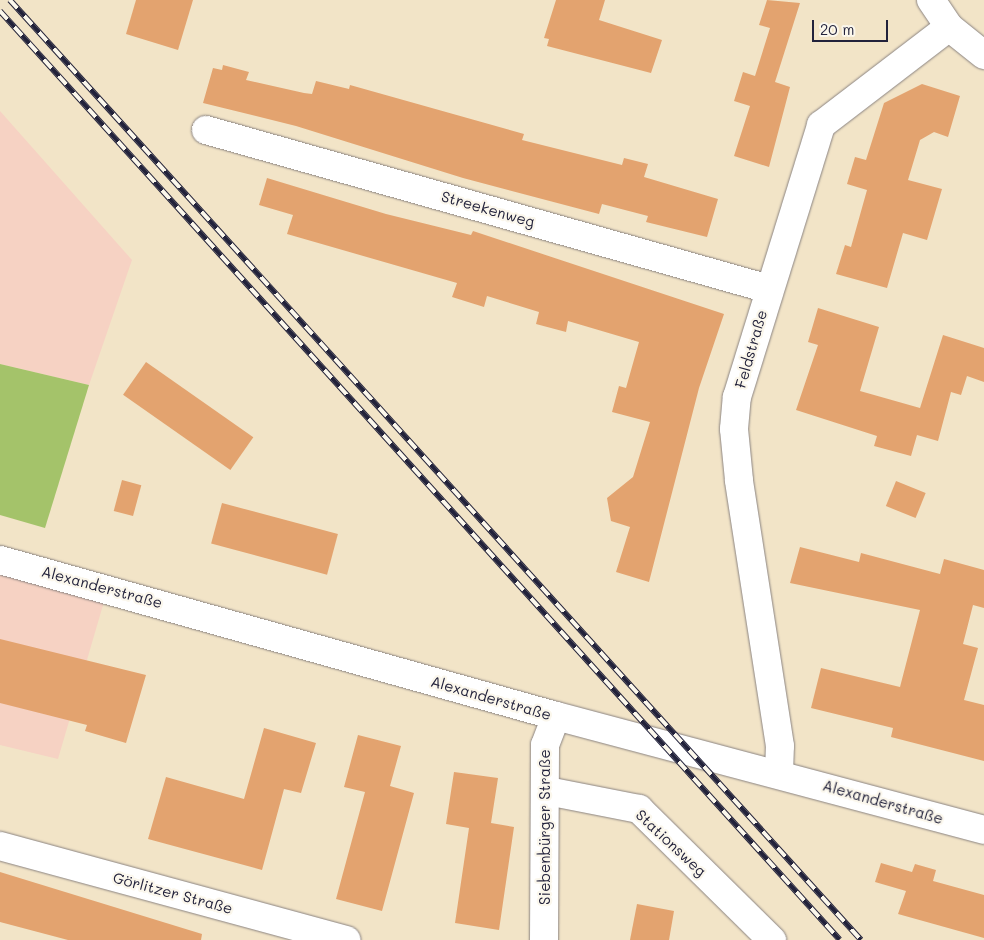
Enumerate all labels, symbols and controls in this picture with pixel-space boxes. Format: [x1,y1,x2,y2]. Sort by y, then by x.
scale bar [814,10,890,42]
text: 20 m [820,19,854,39]
street label: Streekenweg [439,187,537,231]
street label: Feldstraße [731,308,771,390]
street label: Alexanderstraße [39,562,165,612]
street label: Alexanderstraße [429,672,553,724]
street label: Siebenbürger Straße [536,749,554,905]
street label: Alexanderstraße [821,776,945,828]
street label: Stationsweg [632,806,710,880]
street label: Görlitzer Straße [111,868,235,918]

